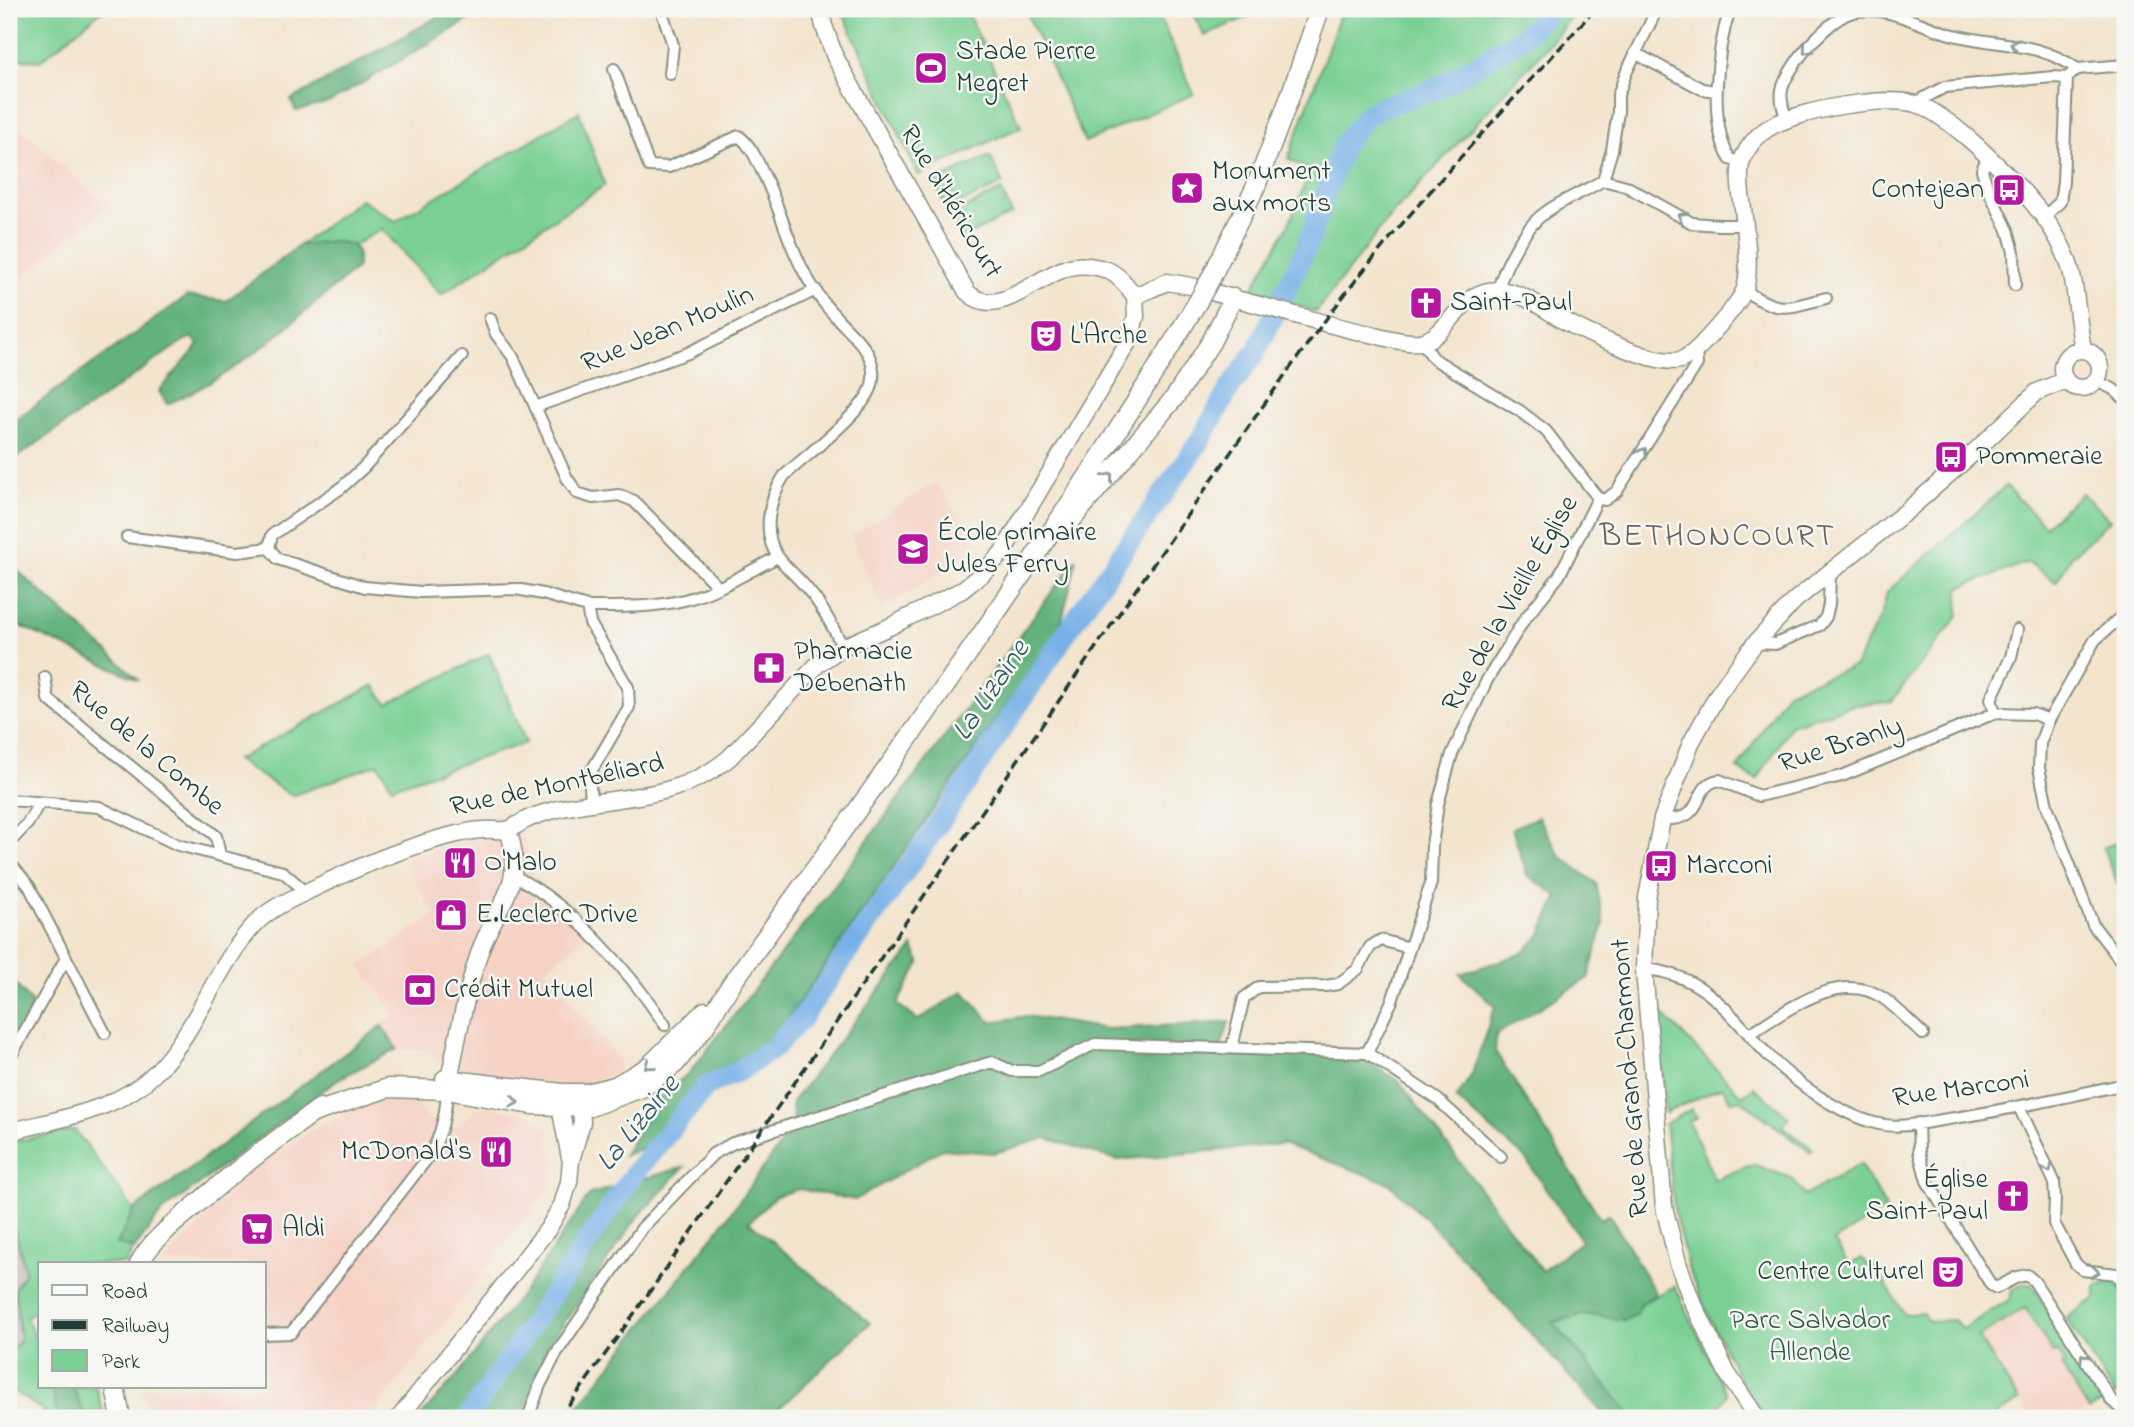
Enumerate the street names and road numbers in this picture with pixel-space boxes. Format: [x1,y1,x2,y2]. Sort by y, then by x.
street label: Rue d'Héricourt [888,117,1012,287]
street label: Rue Jean Moulin [575,275,761,385]
street label: Rue de la Vieille Église [1432,488,1590,720]
street label: Rue de la Combe [59,672,233,827]
street label: Rue Branly [1774,707,1908,785]
street label: Rue de Montbéliard [446,743,668,829]
street label: Rue de Grand-Charmont [1601,937,1661,1219]
street label: Rue Marconi [1890,1060,2032,1120]

